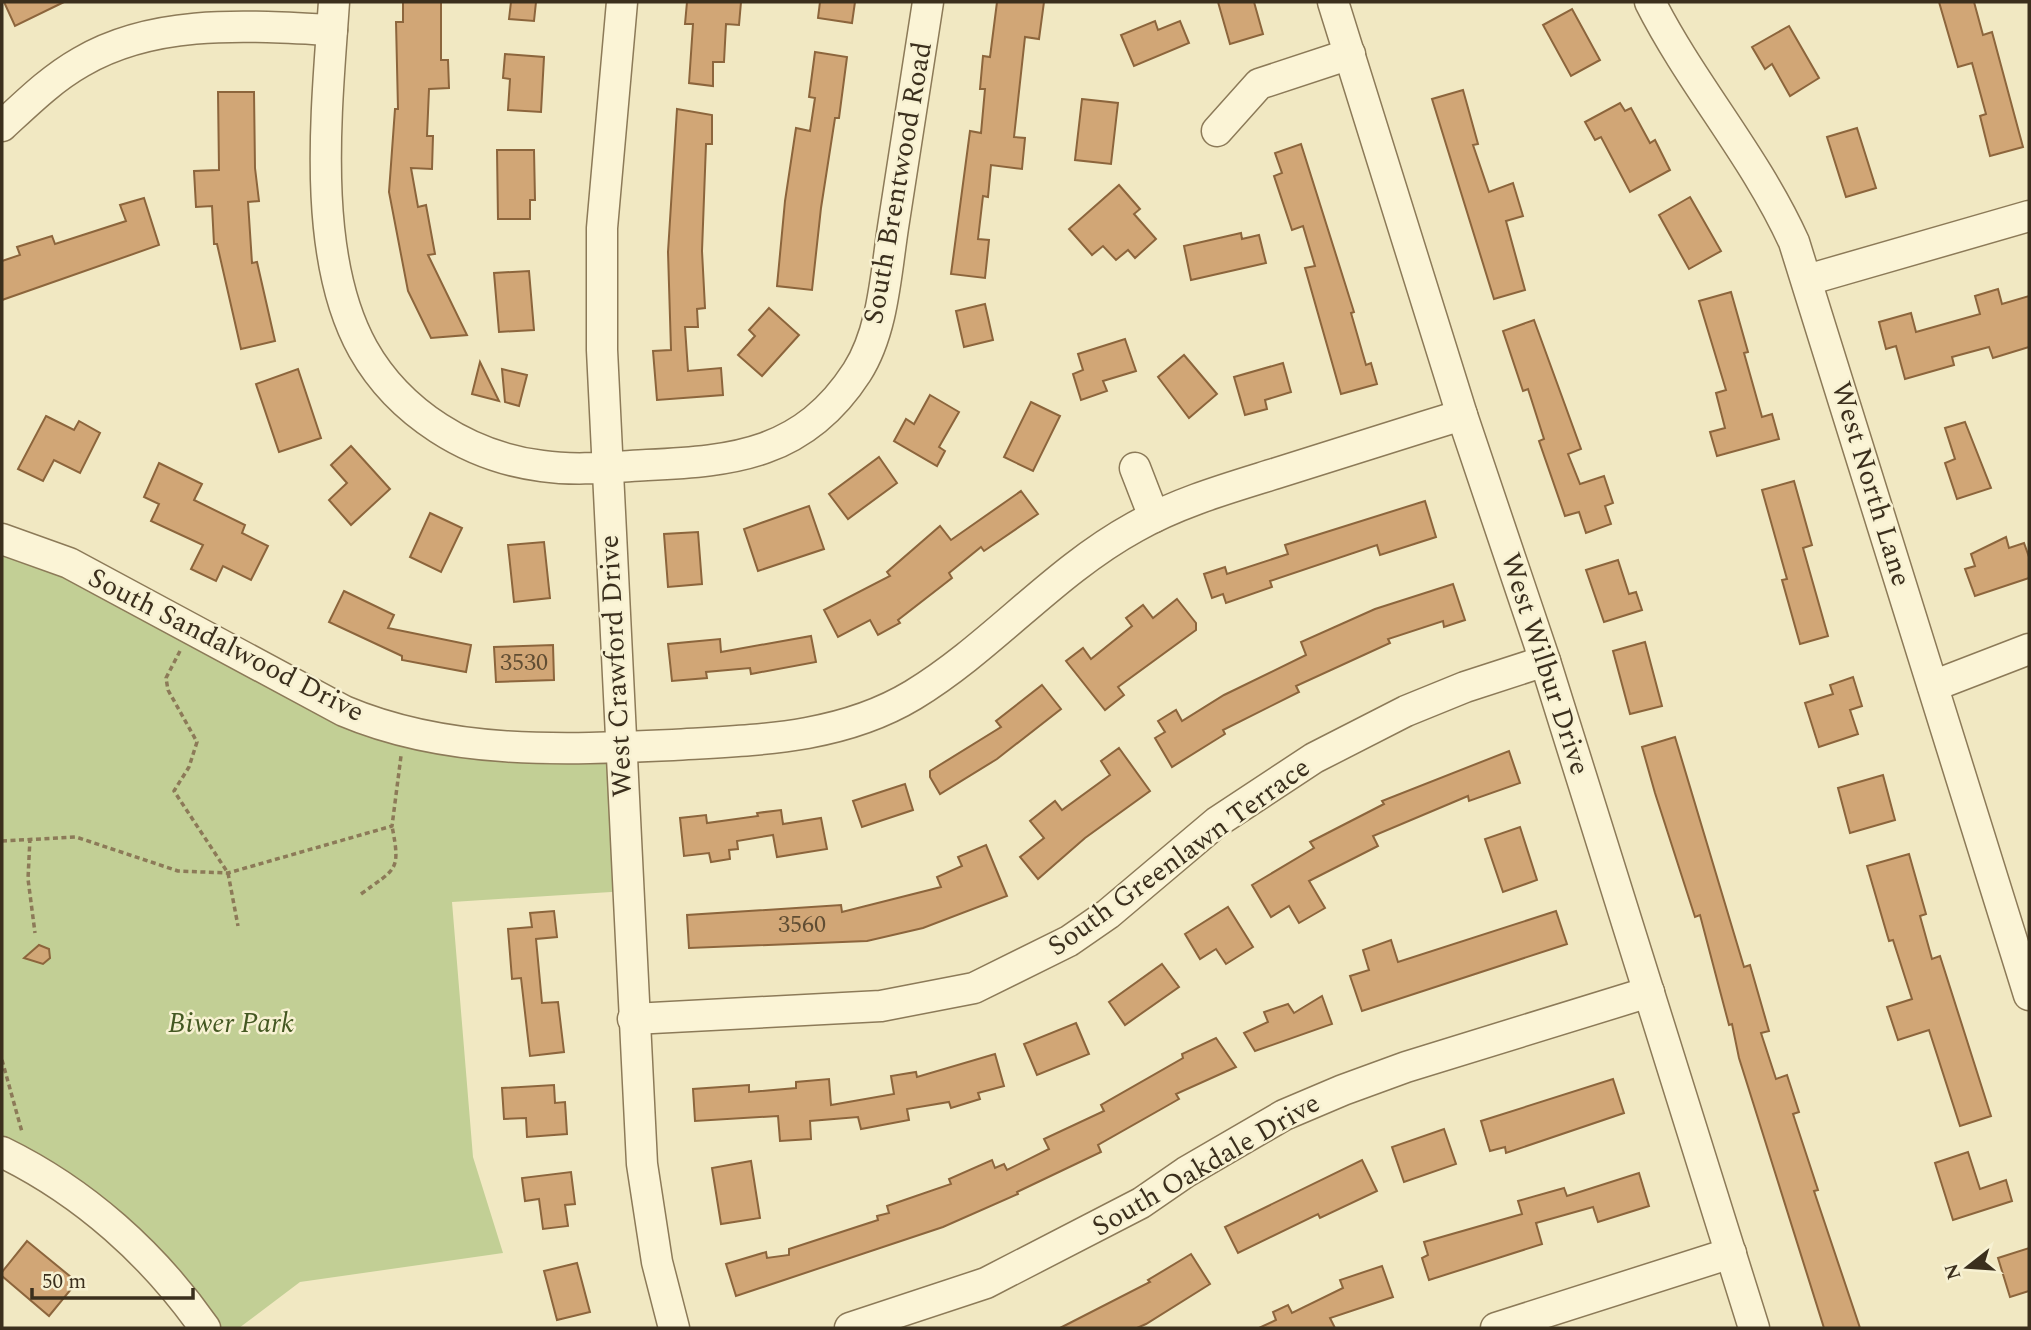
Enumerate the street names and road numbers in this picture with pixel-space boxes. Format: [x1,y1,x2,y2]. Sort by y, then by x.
street label: South Brentwood Road [852,38,944,328]
street label: West North Lane [1819,376,1923,592]
street label: West Crawford Drive [588,534,644,798]
street label: West Wilbur Drive [1489,547,1601,781]
street label: South Sandalwood Drive [80,557,372,733]
street label: South Greenlawn Terrace [1039,747,1319,967]
street label: South Oakdale Drive [1084,1082,1328,1248]

